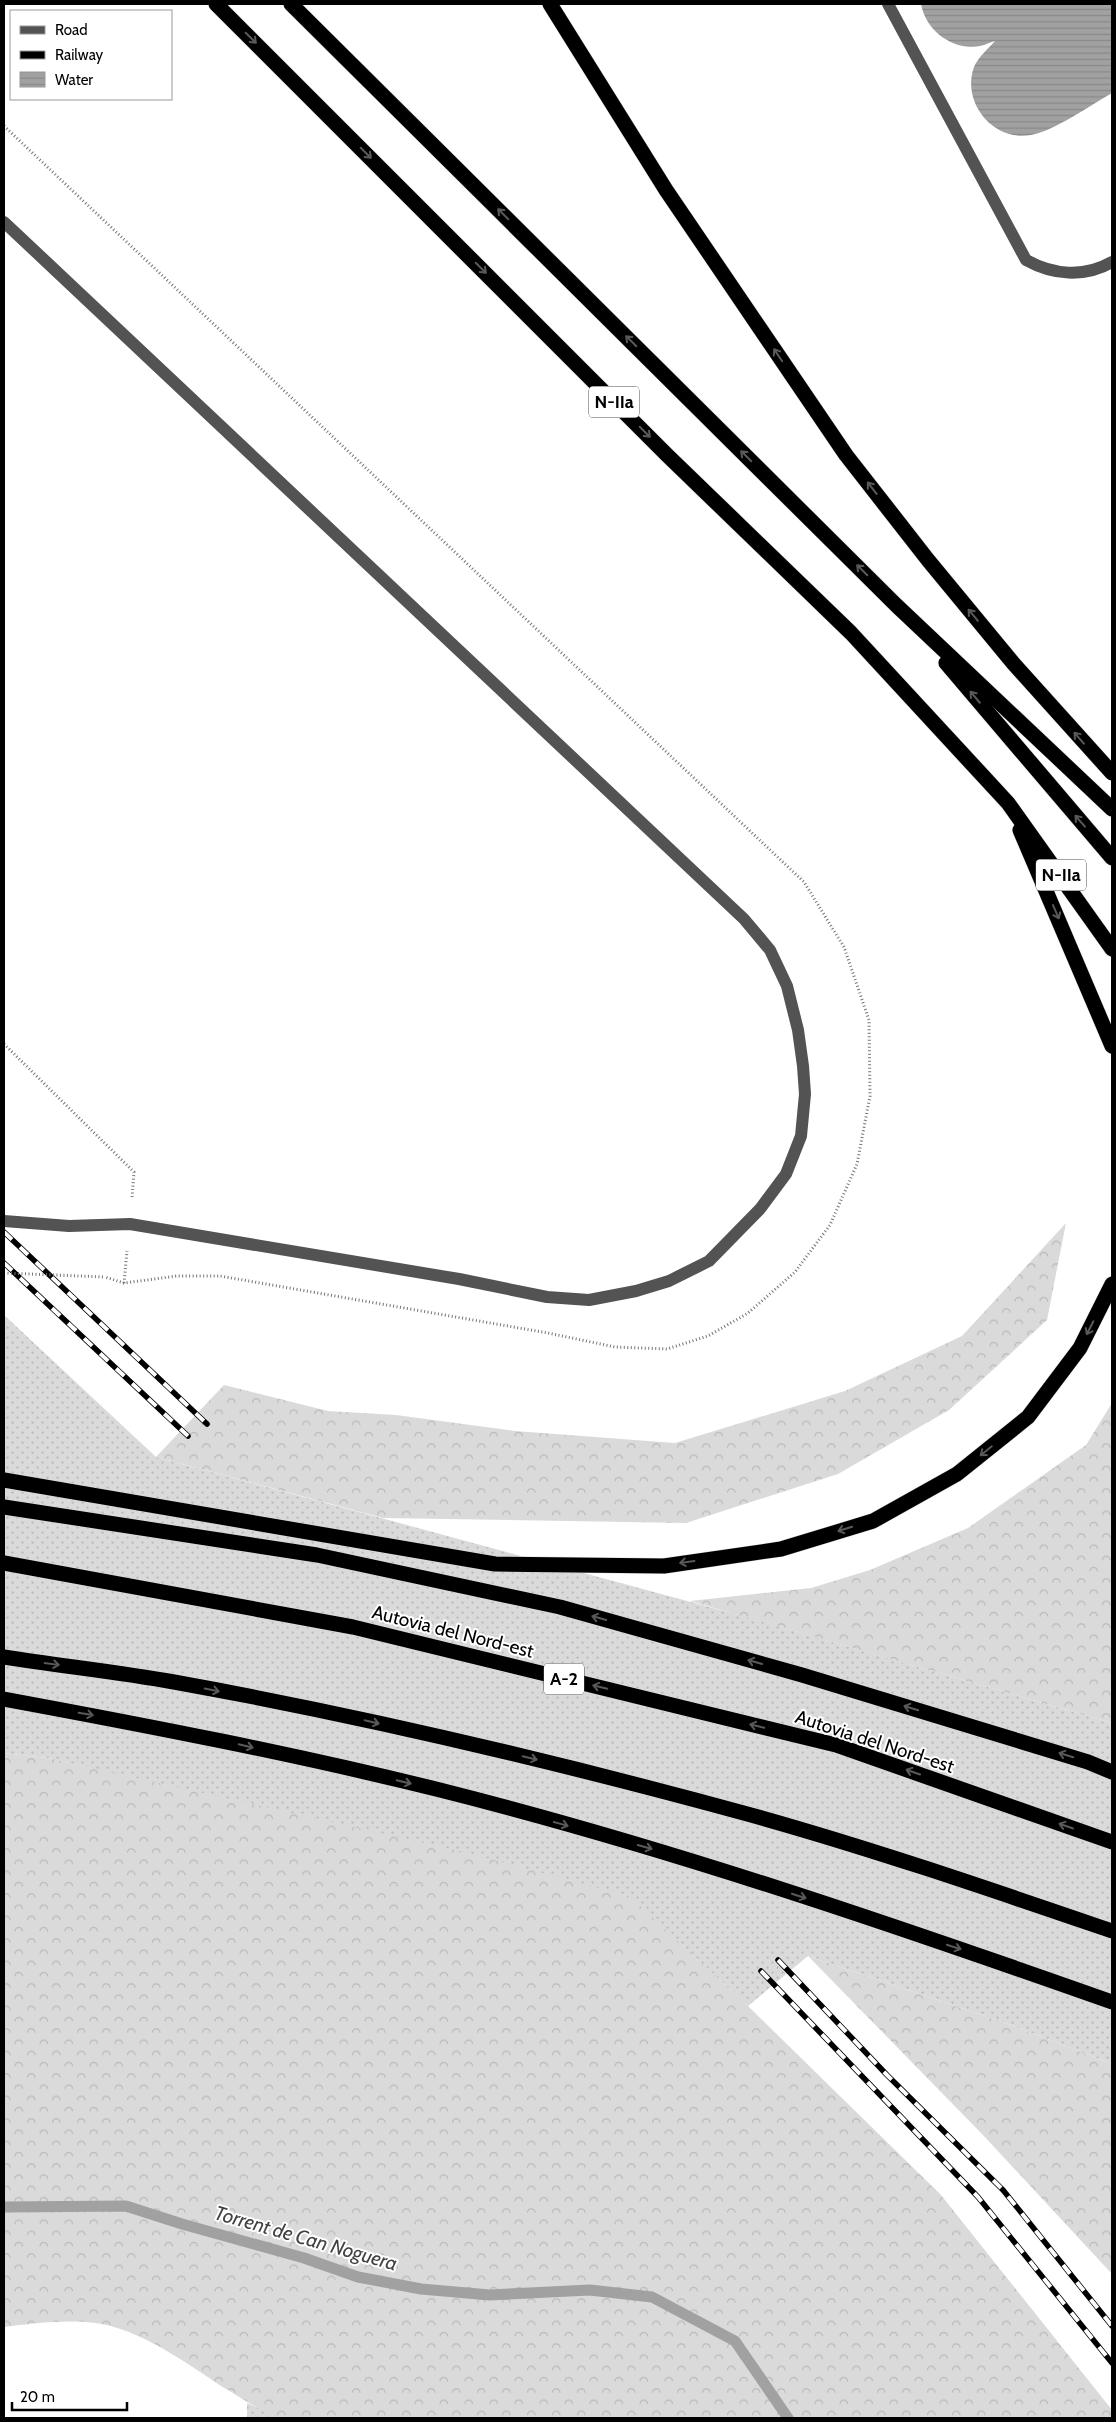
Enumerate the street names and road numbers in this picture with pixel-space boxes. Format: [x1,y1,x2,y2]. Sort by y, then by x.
road number: N-IIa [589,387,639,418]
road number: N-IIa [1036,860,1086,890]
street label: Autovia del Nord-est [370,1600,537,1663]
road number: A-2 [544,1664,584,1695]
street label: Autovia del Nord-est [792,1705,958,1778]

